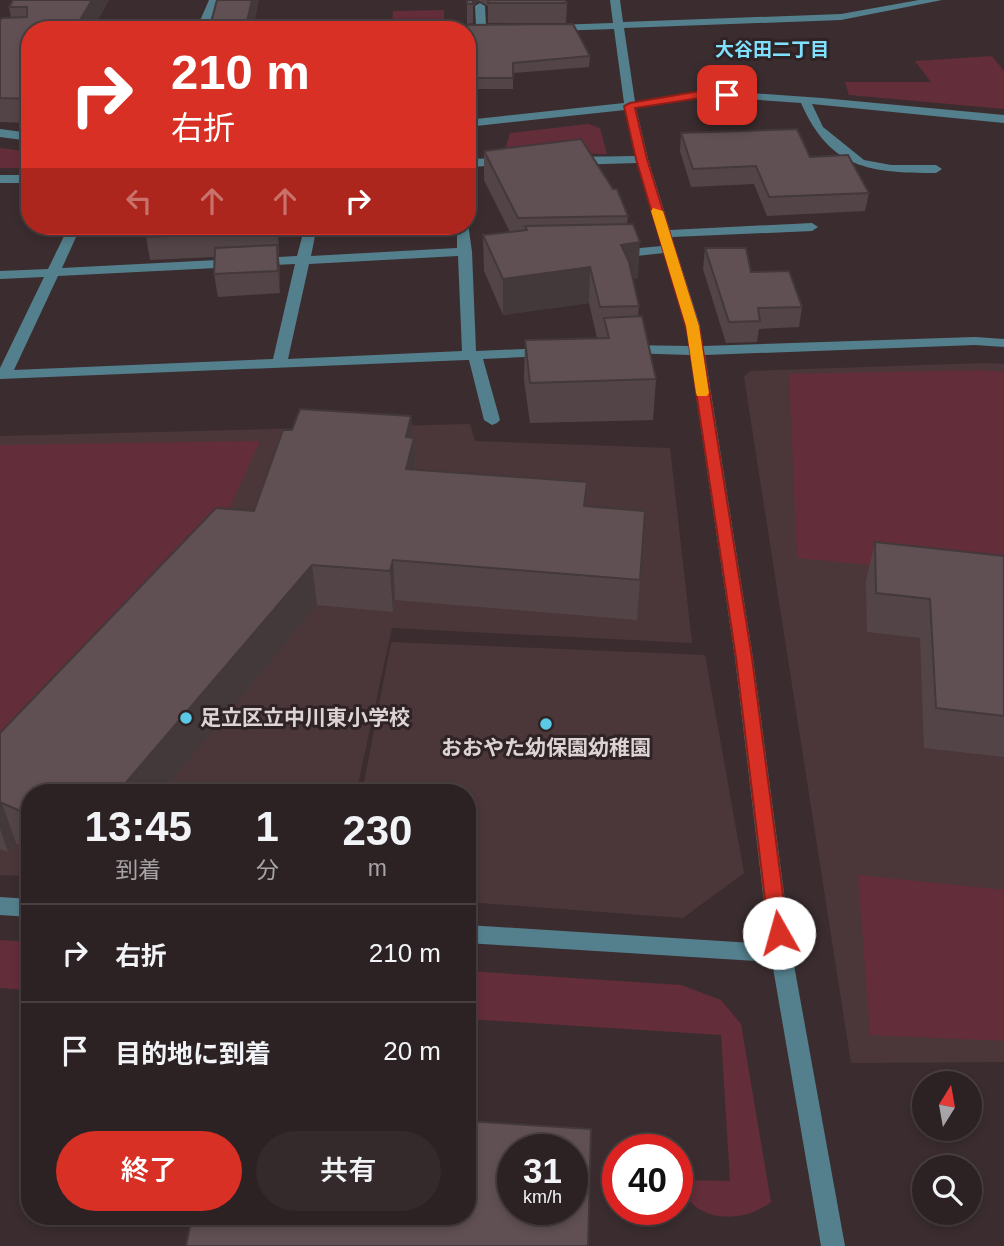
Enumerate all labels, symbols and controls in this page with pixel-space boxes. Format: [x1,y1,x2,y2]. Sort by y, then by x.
district label: 大谷田二丁目 [715,39,829,60]
text: 210 m [171,45,310,99]
icon: right [56,49,147,140]
pin [697,65,757,125]
icon: arrive [708,76,746,114]
text: 右折 [171,110,235,146]
icon: left [120,182,158,220]
icon: ahead [193,182,231,220]
icon: ahead [266,182,304,220]
icon: right [339,182,377,220]
place label: 足立区立中川東小学校 [200,706,410,729]
marker: 足立区立中川東小学校 [178,710,194,726]
marker: おおやた幼保園幼稚園 [538,716,554,732]
place label: おおやた幼保園幼稚園 [441,736,651,759]
text: 13:45 [85,803,192,850]
text: 1 [255,803,279,850]
text: 230 [342,807,412,854]
text: m [368,855,387,881]
text: 到着 [115,857,161,883]
text: 分 [256,857,279,883]
position arrow [742,896,816,970]
icon: right [56,934,94,972]
text: 210 m [369,938,441,968]
text: 右折 [115,941,167,971]
icon: arrive [56,1032,94,1070]
text: 20 m [383,1036,441,1066]
text: 目的地に到着 [115,1039,271,1069]
north arrow [912,1071,982,1141]
map controls [912,1071,982,1225]
button: 終了 [56,1131,242,1211]
button: 共有 [256,1131,441,1211]
speed limit sign: 40 [602,1134,693,1225]
text: 31 [523,1151,562,1190]
button: search [912,1155,982,1225]
text: km/h [523,1187,562,1207]

